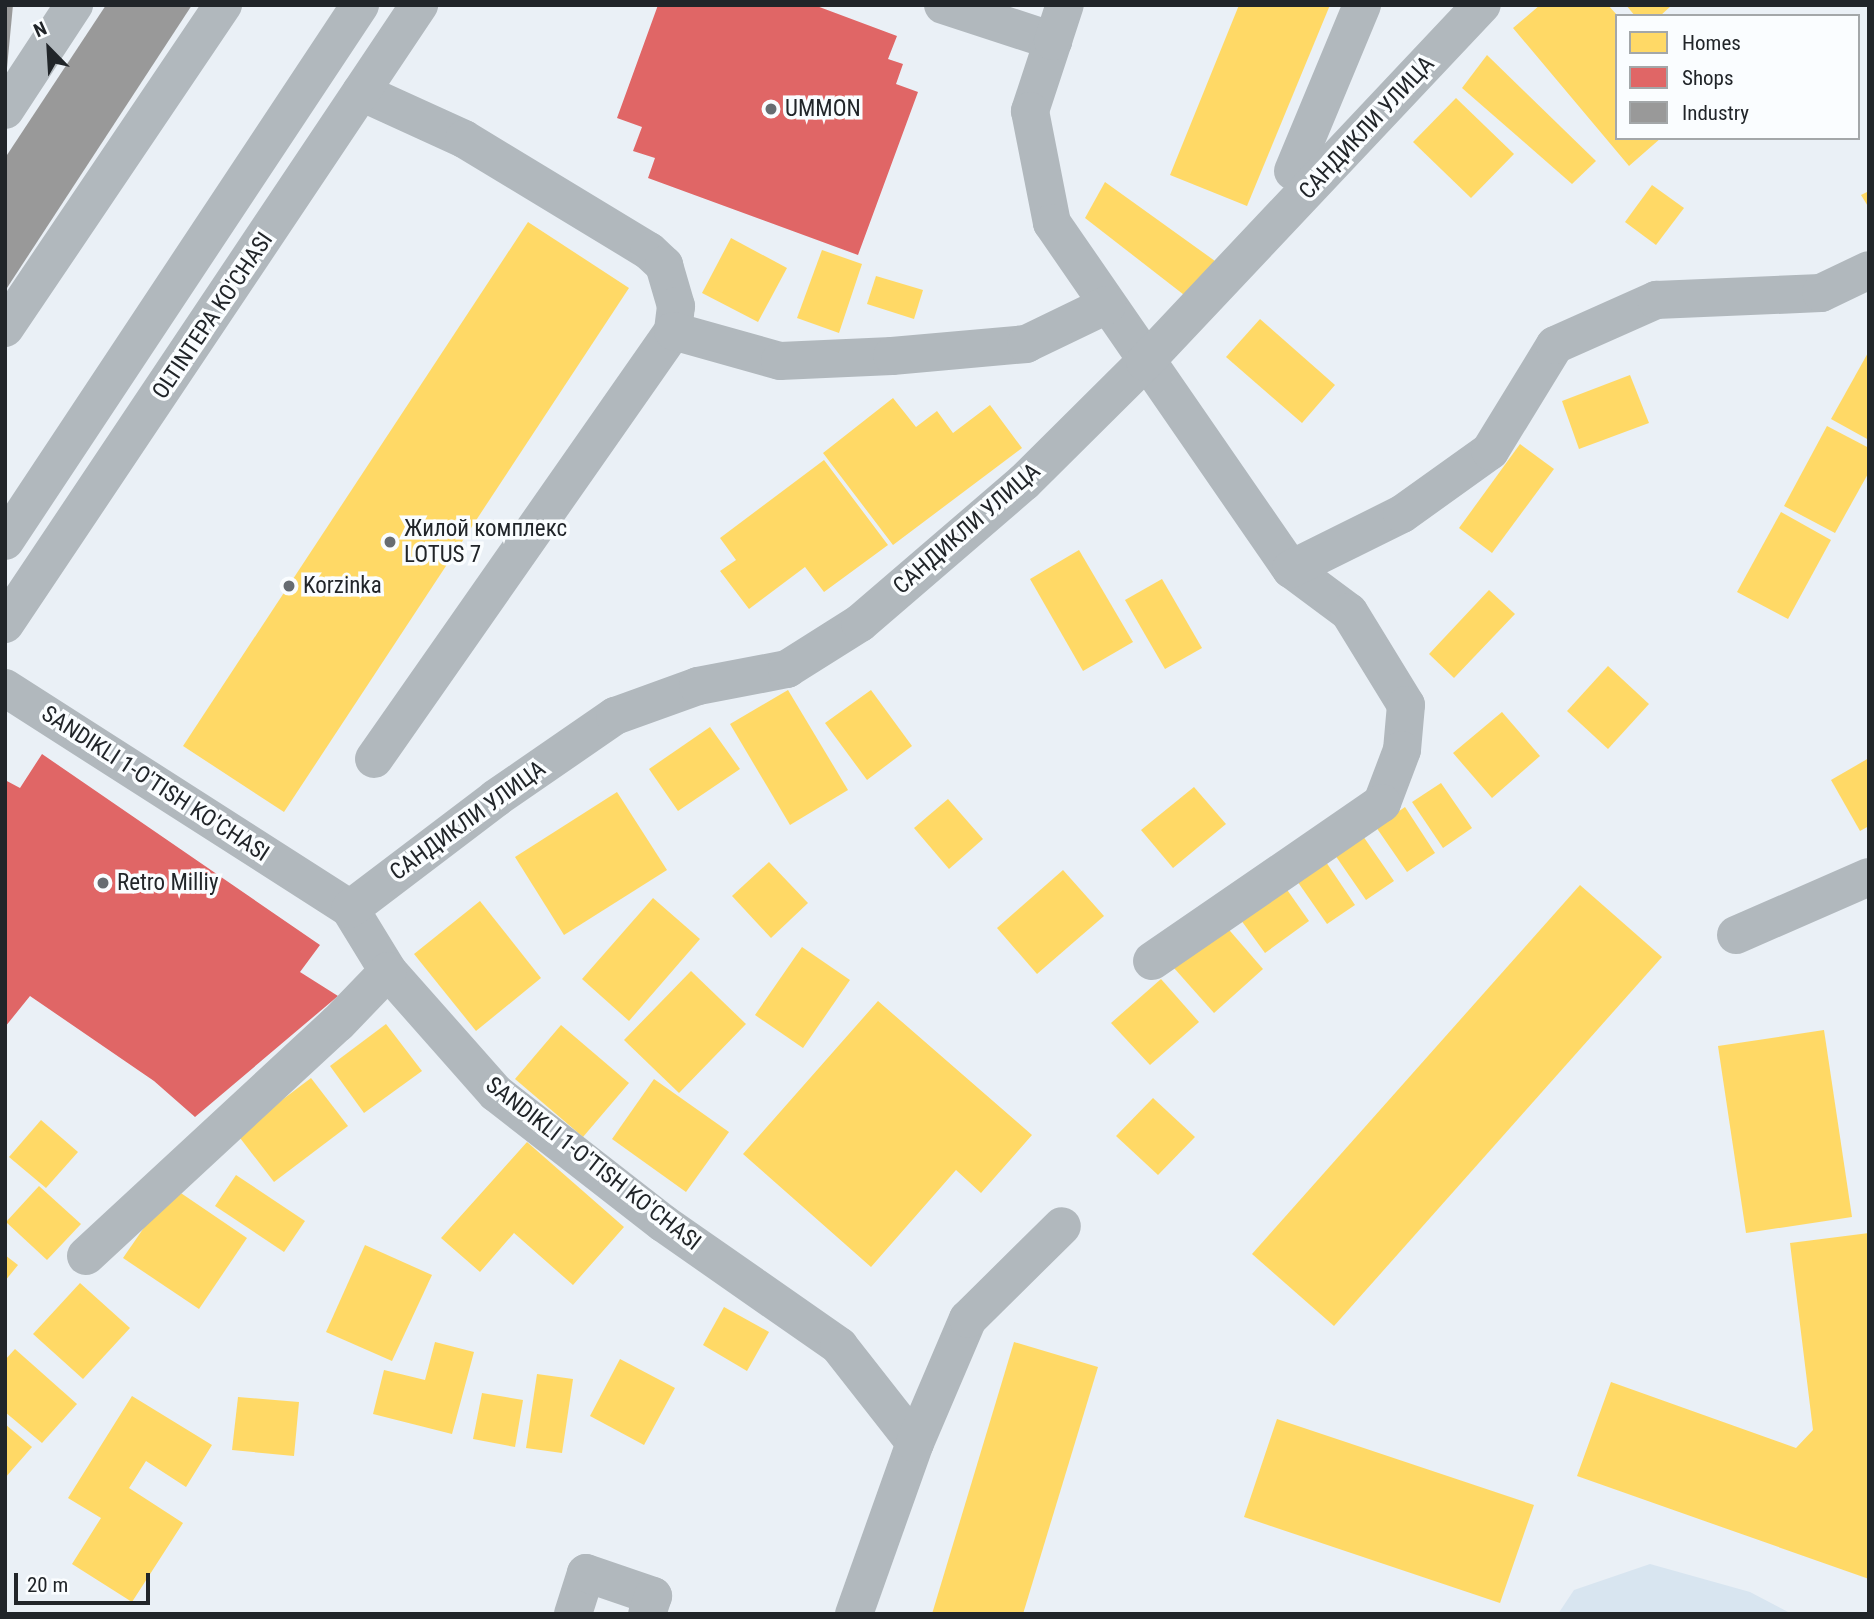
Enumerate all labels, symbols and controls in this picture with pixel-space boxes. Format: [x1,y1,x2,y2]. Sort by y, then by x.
north arrow [14,14,84,84]
legend [1615,14,1860,140]
text: N [30,16,50,42]
text: Homes [1682,31,1741,55]
street label: САНДИКЛИ УЛИЦА [1294,51,1440,205]
text: Shops [1682,66,1734,90]
place label: UMMON [785,95,861,123]
marker: UMMON [763,101,779,117]
text: Industry [1682,101,1749,125]
street label: OLTINTEPA KO'CHASI [147,227,279,405]
street label: САНДИКЛИ УЛИЦА [888,458,1046,600]
place label: Жилой комплекс LOTUS 7 [404,515,567,569]
marker: Жилой комплекс LOTUS 7 [382,534,398,550]
place label: Korzinka [303,572,382,600]
marker: Korzinka [281,578,297,594]
street label: SANDIKLI 1-O'TISH KO'CHASI [36,700,274,868]
street label: САНДИКЛИ УЛИЦА [385,755,551,887]
place label: Retro Milliy [117,869,218,897]
marker: Retro Milliy [95,875,111,891]
street label: SANDIKLI 1-O'TISH KO'CHASI [480,1071,706,1257]
scale bar [18,1560,154,1604]
text: 20 m [27,1573,68,1597]

